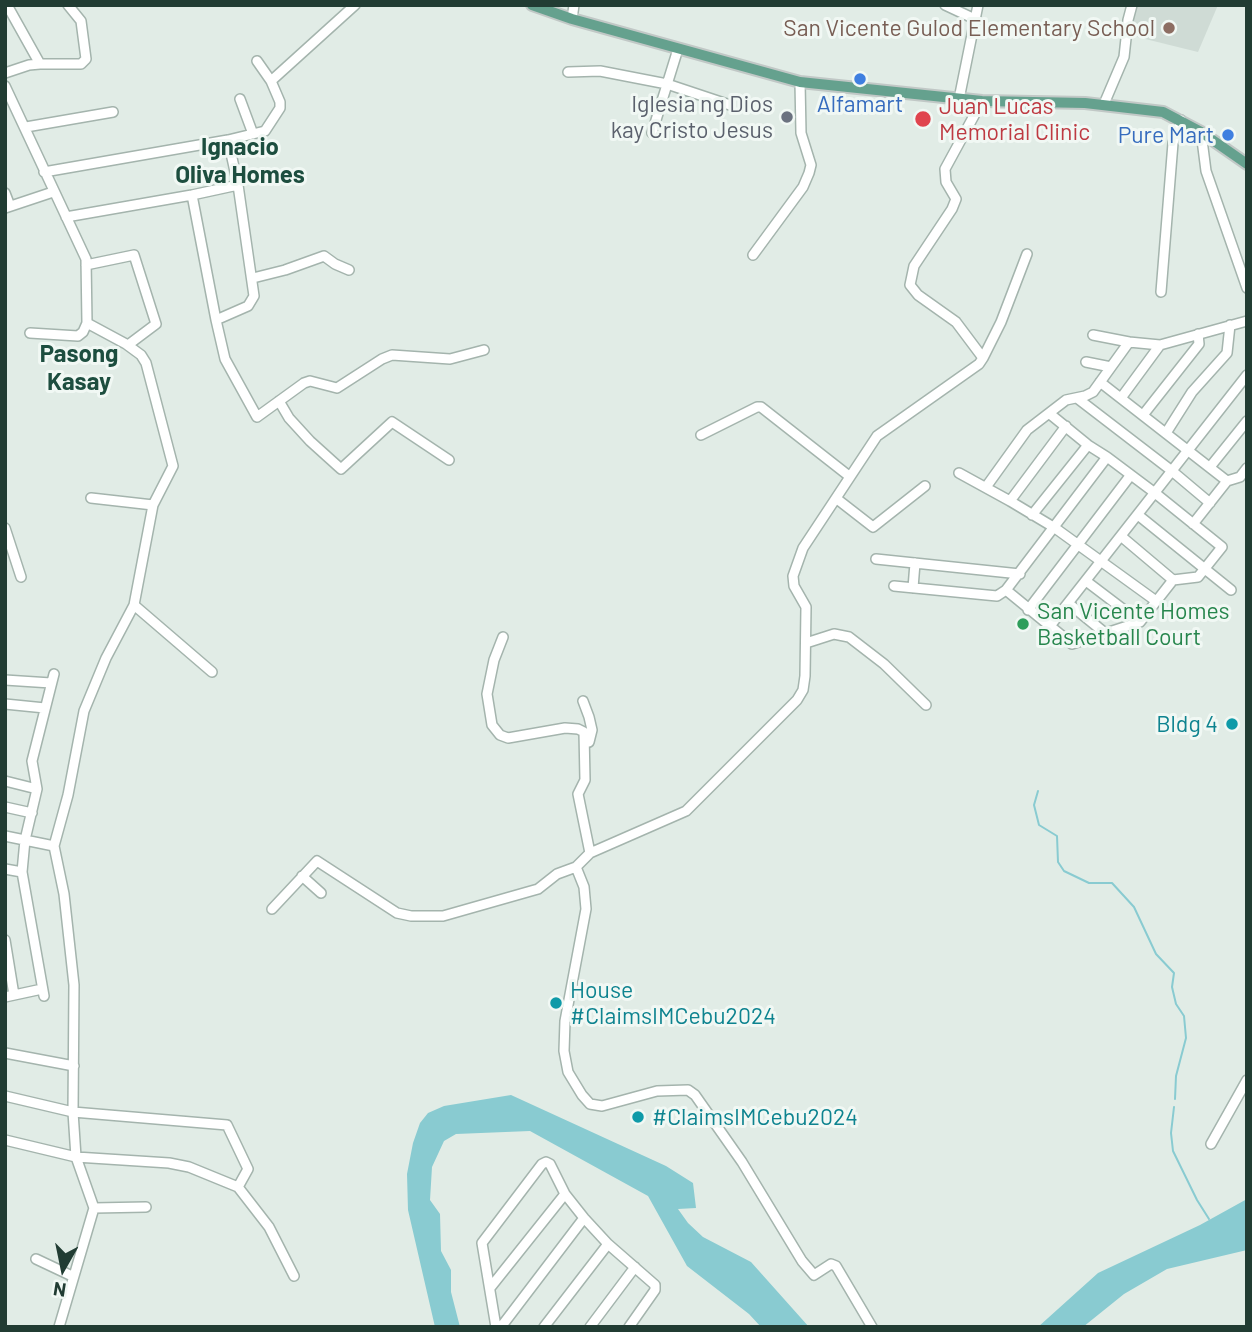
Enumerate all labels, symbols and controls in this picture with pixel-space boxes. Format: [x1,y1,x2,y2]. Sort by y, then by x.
place label: San Vicente Gulod Elementary School [783,14,1155,42]
marker: San Vicente Gulod Elementary School [1161,20,1177,36]
marker: Alfamart [852,71,868,87]
place label: Iglesia ng Dios kay Cristo Jesus [611,90,773,144]
place label: Alfamart [817,90,903,118]
place label: Juan Lucas Memorial Clinic [939,92,1090,146]
marker: Iglesia ng Dios kay Cristo Jesus [779,109,795,125]
marker: Juan Lucas Memorial Clinic [913,109,933,129]
place label: Pure Mart [1118,121,1214,149]
marker: Pure Mart [1220,127,1236,143]
district label: Ignacio Oliva Homes [175,133,305,189]
district label: Pasong Kasay [40,340,118,396]
place label: San Vicente Homes Basketball Court [1037,597,1230,651]
marker: San Vicente Homes Basketball Court [1015,616,1031,632]
place label: Bldg 4 [1156,710,1218,738]
marker: Bldg 4 [1224,716,1240,732]
place label: House #ClaimsIMCebu2024 [570,976,776,1030]
marker: House #ClaimsIMCebu2024 [548,995,564,1011]
place label: #ClaimsIMCebu2024 [652,1103,858,1131]
marker: #ClaimsIMCebu2024 [630,1109,646,1125]
north arrow [28,1234,98,1304]
text: N [52,1278,68,1303]

